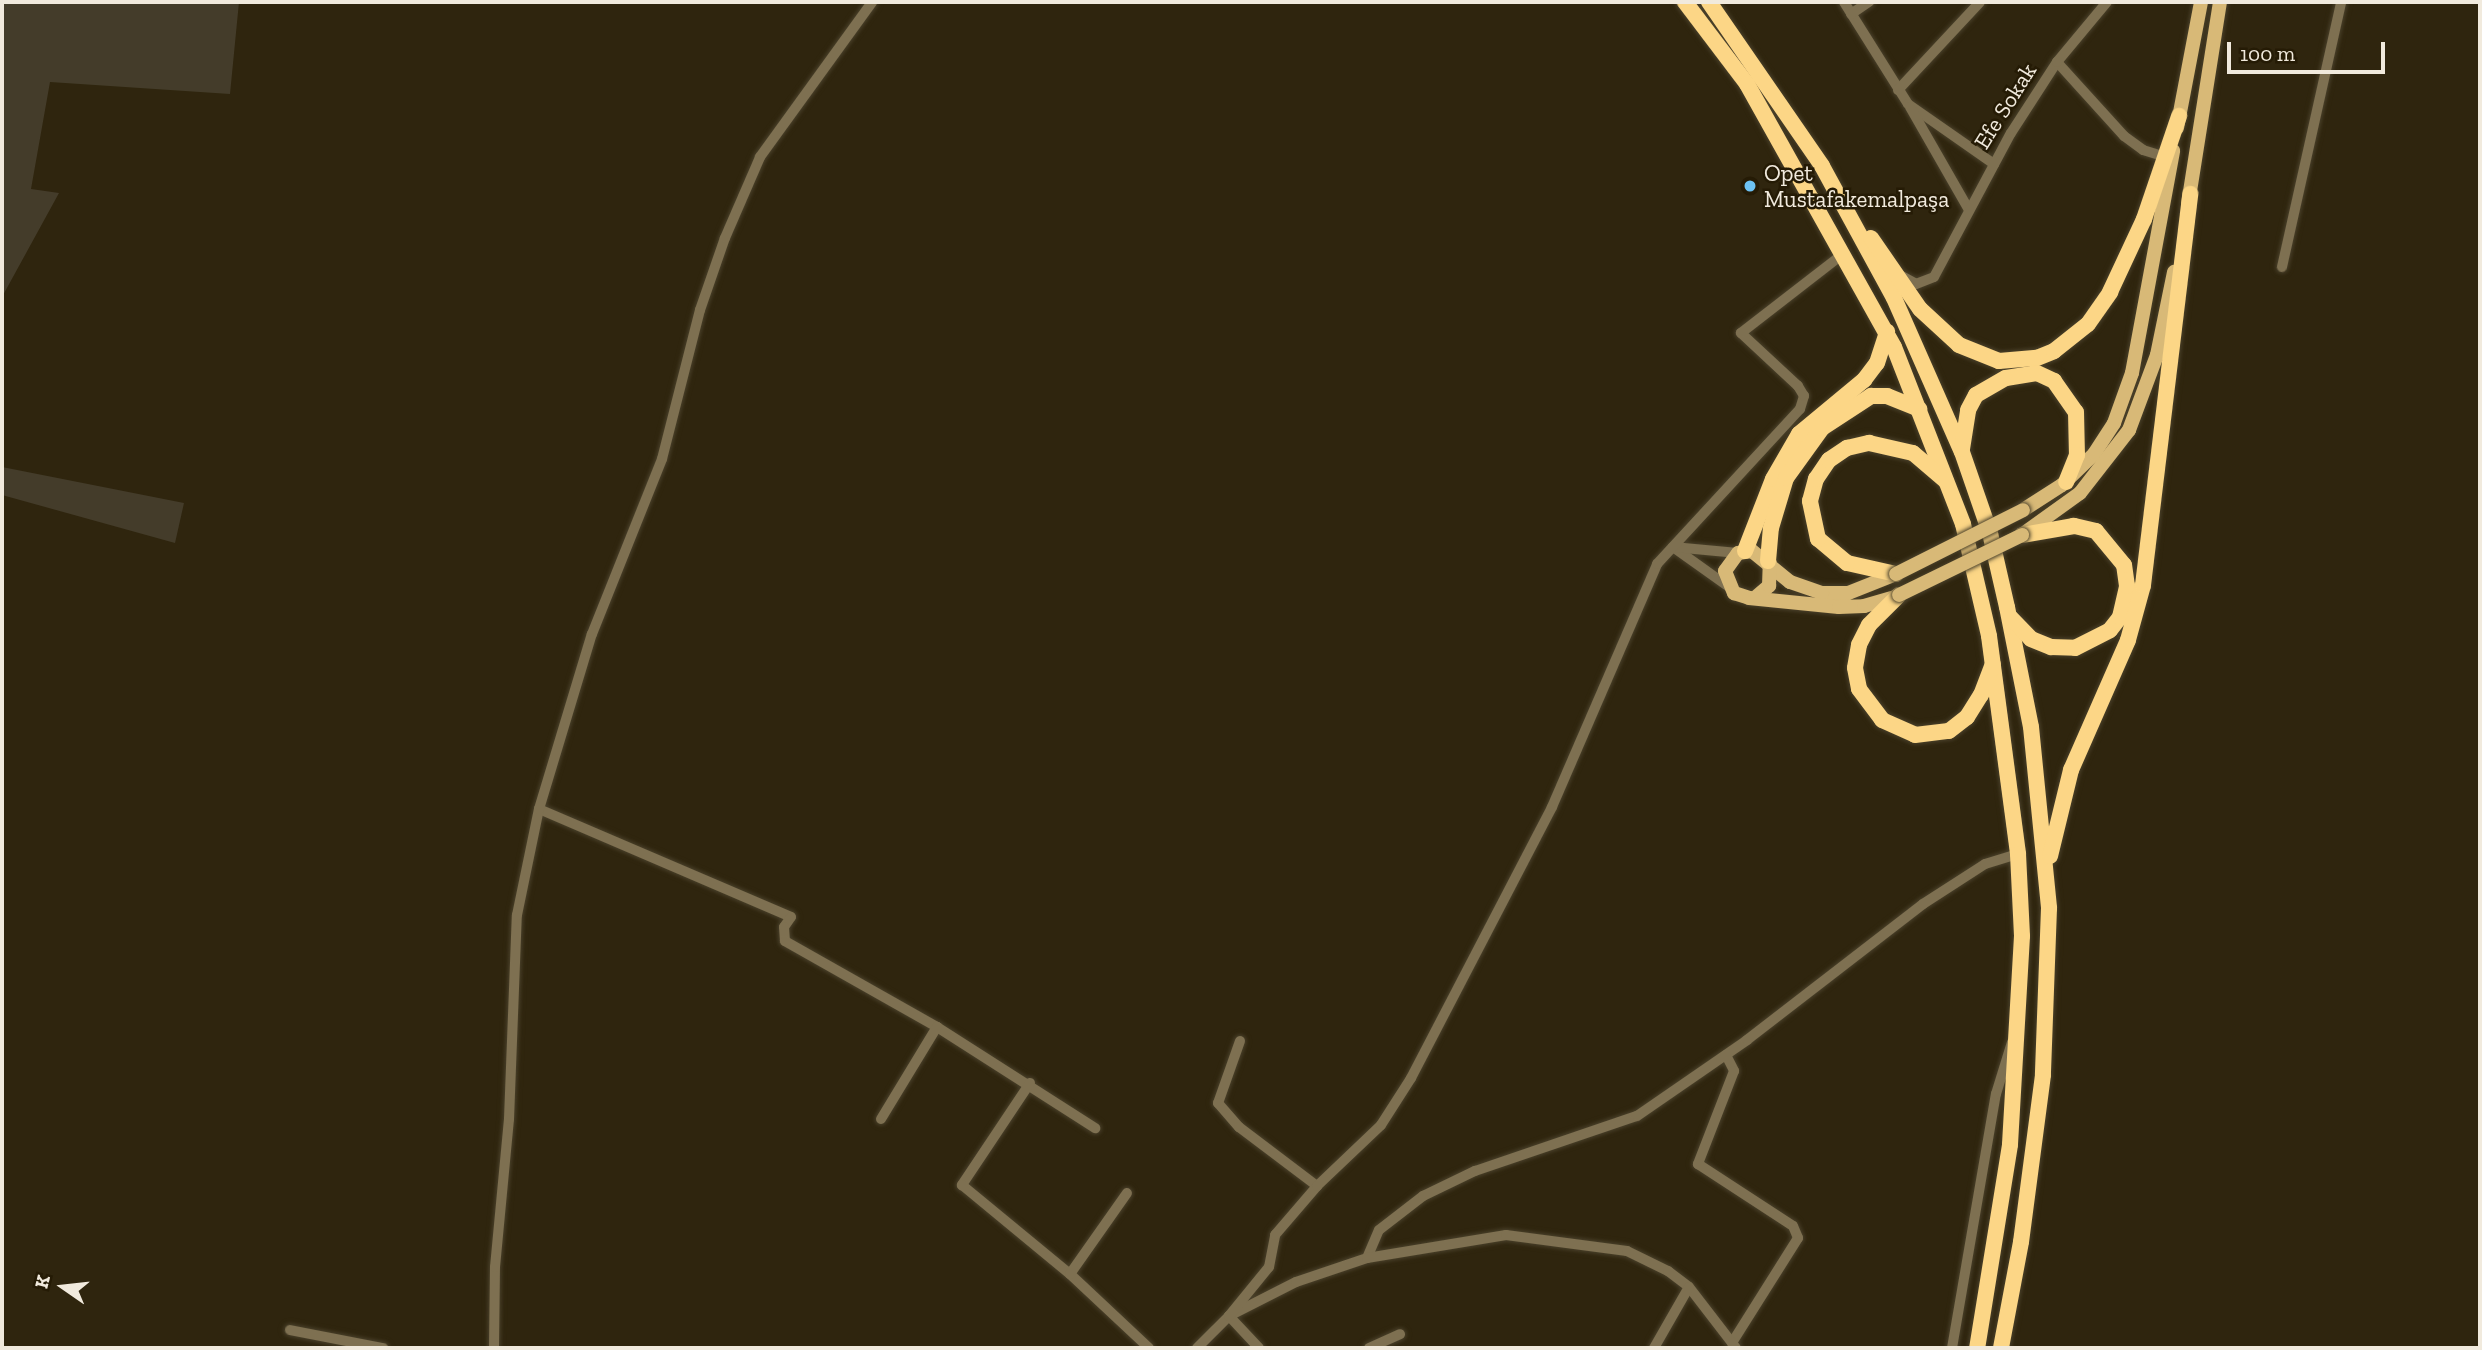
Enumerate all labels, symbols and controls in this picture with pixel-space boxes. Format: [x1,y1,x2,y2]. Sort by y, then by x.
scale bar [2230,28,2388,72]
text: 100 m [2240,41,2295,66]
street label: Efe Sokak [1968,58,2042,154]
place label: Opet Mustafakemalpaşa [1764,159,1949,213]
marker: Opet Mustafakemalpaşa [1742,178,1758,194]
north arrow [28,1252,98,1322]
text: K [29,1273,55,1291]

